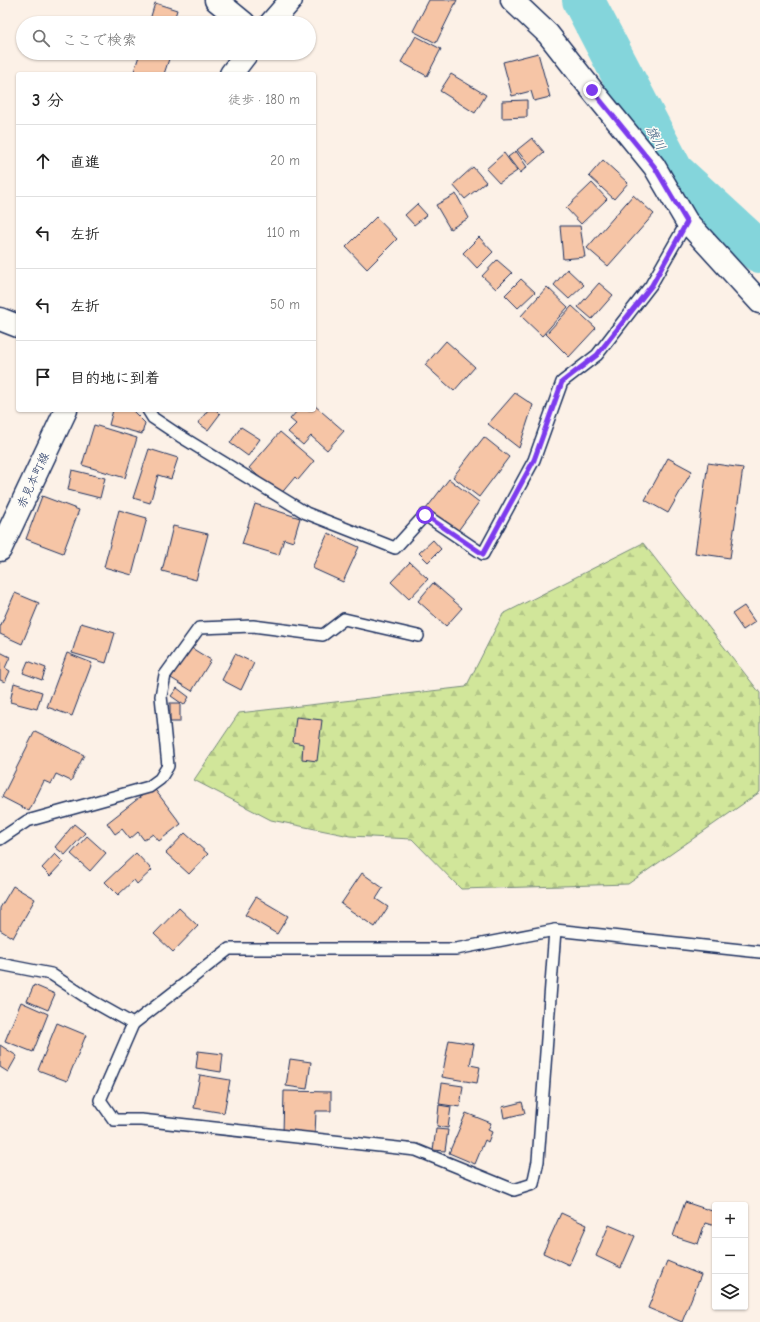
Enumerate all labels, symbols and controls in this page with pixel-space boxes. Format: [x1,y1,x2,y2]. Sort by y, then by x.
search box [16,16,316,60]
icon: search [30,27,52,49]
text: ここで検索 [62,31,137,49]
route end [583,81,601,99]
text: 3 分 [32,91,63,110]
text: 徒歩 · 180 m [228,92,300,107]
water label: 旗川 [643,123,669,153]
icon: ahead [32,150,54,172]
text: 直進 [70,153,100,171]
text: 20 m [270,153,300,168]
icon: left [32,222,54,244]
text: 左折 [70,225,100,243]
text: 110 m [267,225,300,240]
icon: left [32,294,54,316]
text: 左折 [70,297,100,315]
text: 50 m [270,297,300,312]
icon: arrive [32,366,54,388]
text: 目的地に到着 [70,369,160,387]
street label: 赤見本町線 [14,450,52,510]
route start [416,506,434,524]
map controls [712,1202,748,1310]
button: + [712,1202,748,1238]
button: − [712,1238,748,1274]
button: layers [712,1274,748,1310]

